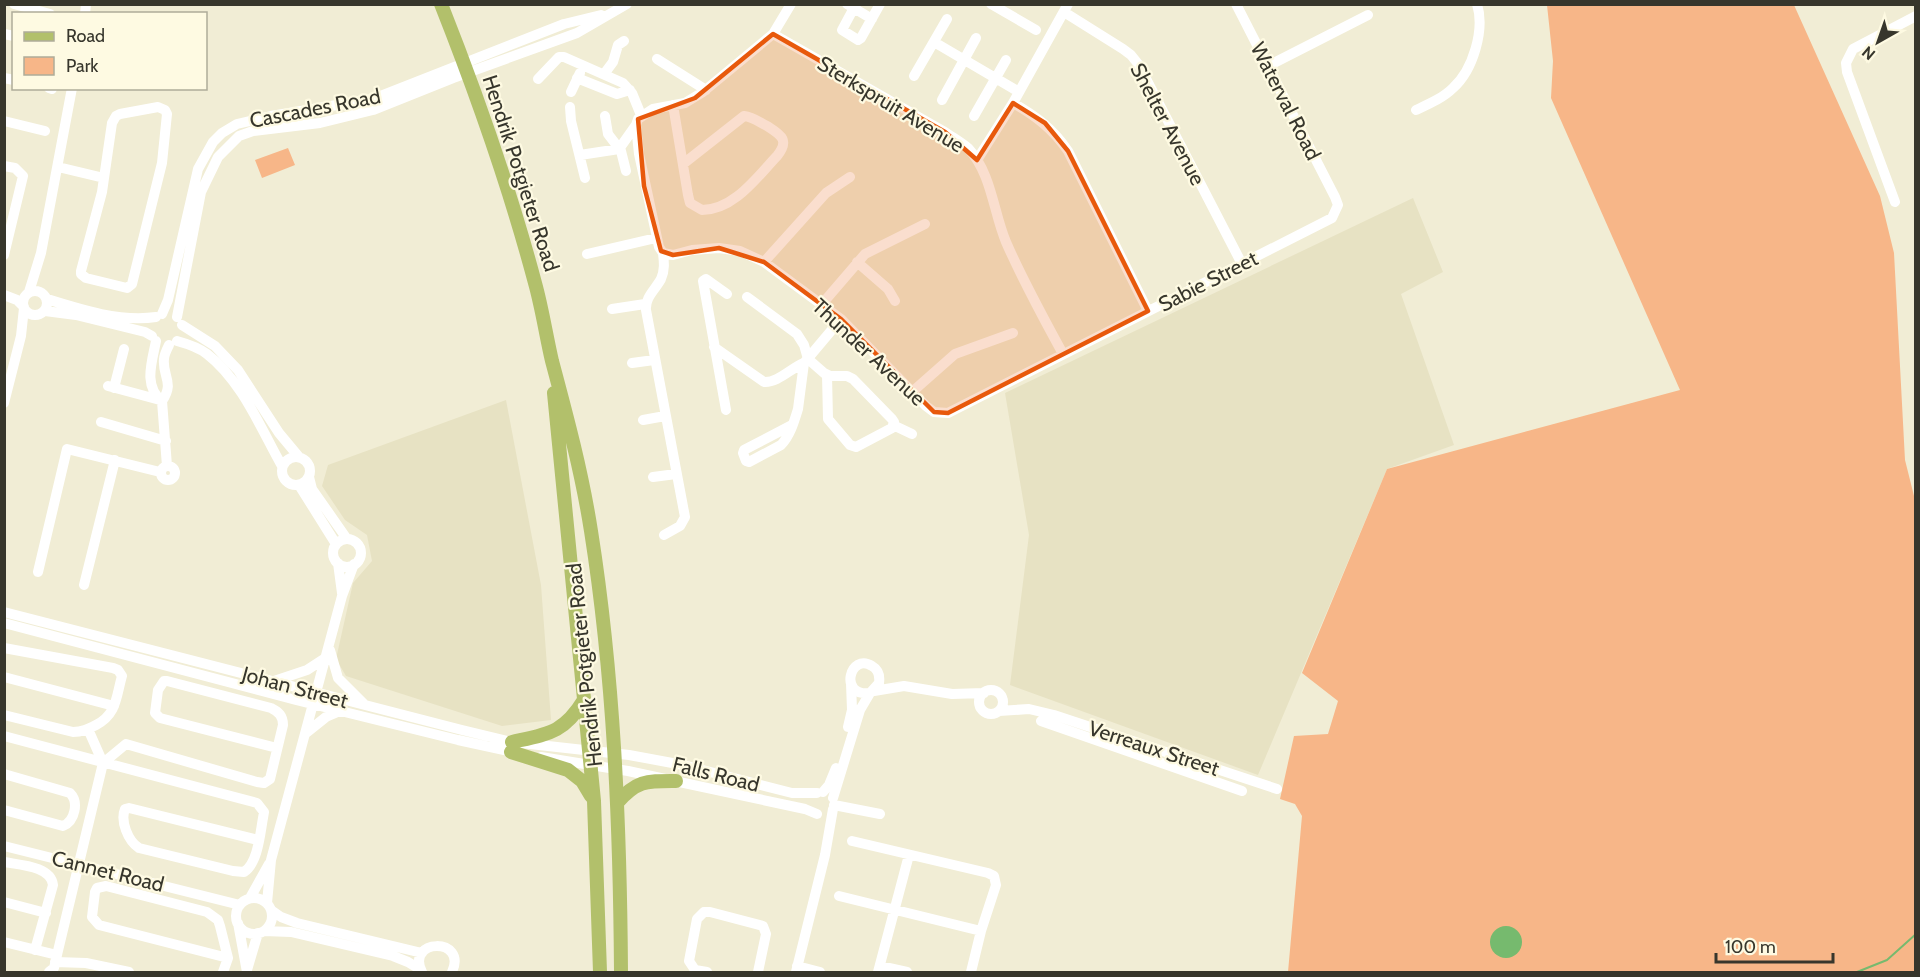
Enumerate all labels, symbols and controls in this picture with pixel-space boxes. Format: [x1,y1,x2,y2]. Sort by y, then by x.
legend [12,12,207,90]
north arrow [1848,12,1908,72]
text: Road [66,25,105,47]
street label: Waterval Road [1246,38,1326,164]
text: N [1858,42,1879,64]
street label: Sterkspruit Avenue [813,50,969,158]
text: Park [66,55,99,77]
street label: Shelter Avenue [1125,59,1211,190]
street label: Hendrik Potgieter Road [477,72,565,274]
street label: Cascades Road [247,83,383,133]
street label: Sabie Street [1154,245,1262,317]
street label: Thunder Avenue [807,293,931,411]
street label: Hendrik Potgieter Road [561,562,607,768]
street label: Johan Street [238,661,351,713]
street label: Verreaux Street [1086,715,1222,781]
street label: Falls Road [670,751,762,797]
street label: Cannet Road [49,845,167,897]
scale bar [1716,926,1833,964]
text: 100 m [1725,936,1776,958]

